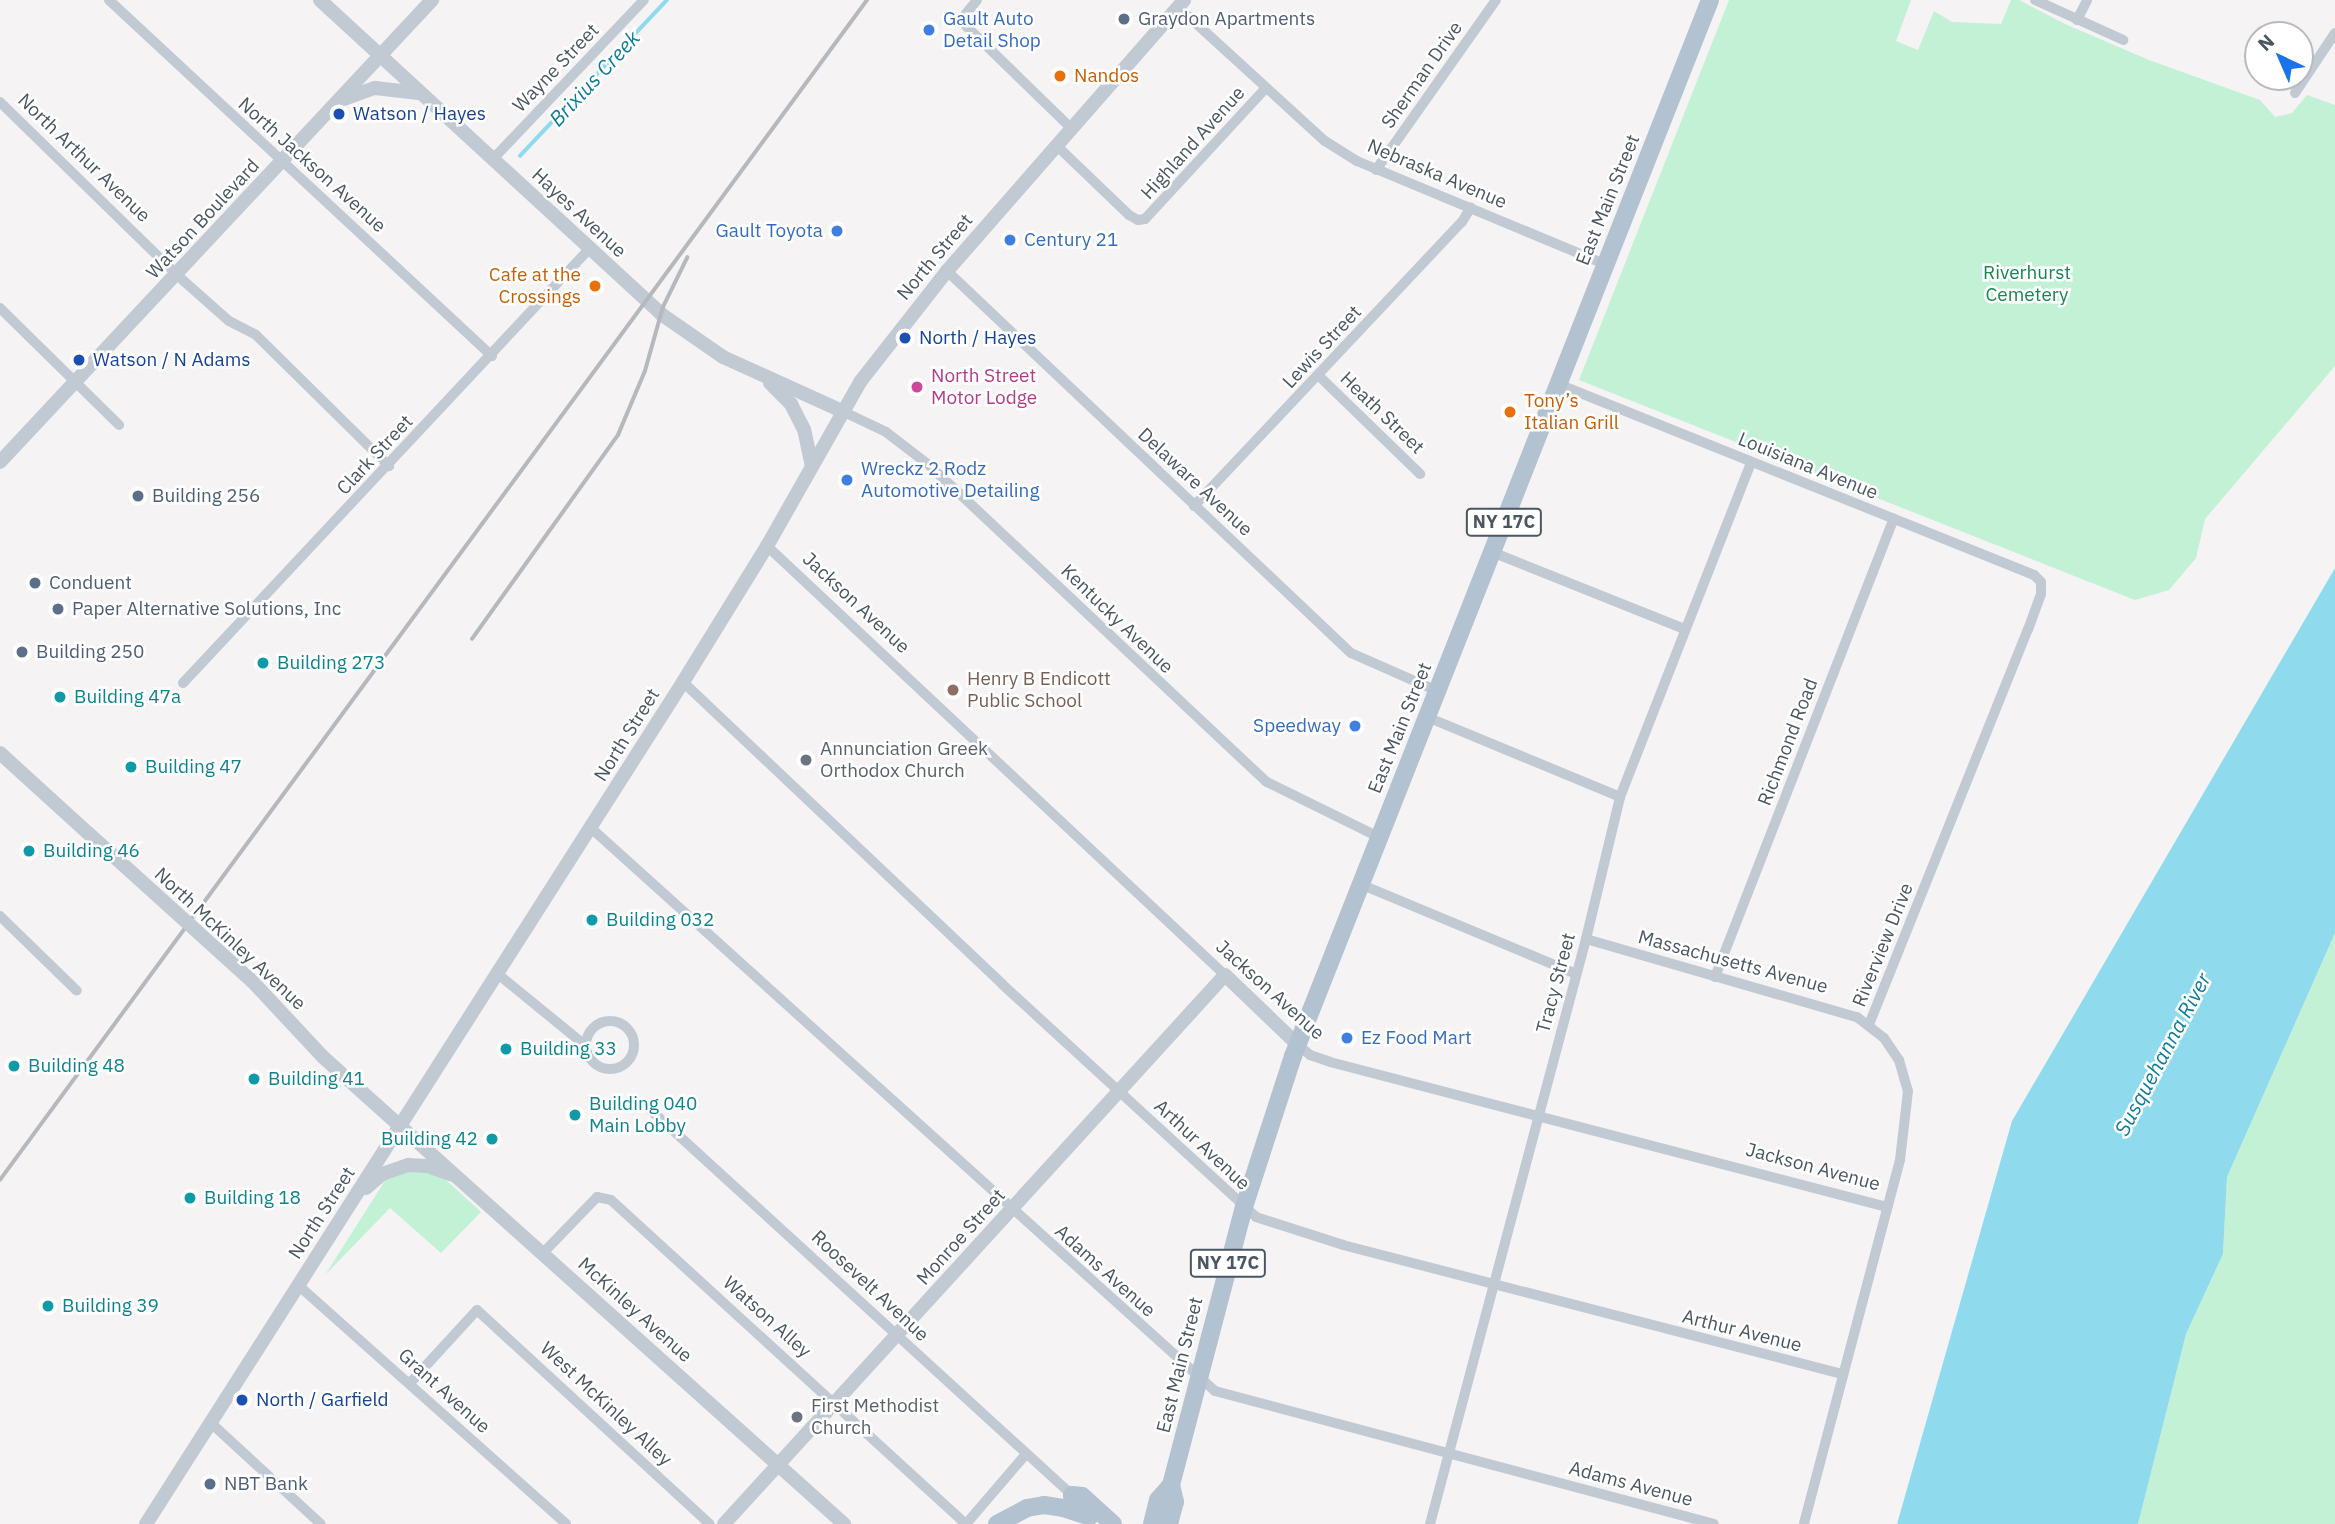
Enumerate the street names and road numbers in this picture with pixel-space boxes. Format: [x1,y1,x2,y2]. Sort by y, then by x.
street label: Sherman Drive [1377,17,1467,133]
street label: Wayne Street [508,19,604,117]
street label: Highland Avenue [1136,82,1250,204]
street label: North Arthur Avenue [13,89,155,227]
street label: North Jackson Avenue [233,93,391,237]
street label: East Main Street [1571,131,1645,269]
street label: Nebraska Avenue [1364,134,1510,214]
street label: Watson Boulevard [142,154,264,284]
street label: Hayes Avenue [527,164,631,262]
street label: North Street [892,209,978,305]
street label: Lewis Street [1278,301,1366,393]
street label: Heath Street [1335,367,1429,459]
street label: Clark Street [332,410,418,500]
street label: Delaware Avenue [1133,423,1257,541]
street label: Louisiana Avenue [1735,428,1881,504]
road number: NY 17C [1466,508,1542,536]
street label: Jackson Avenue [798,548,914,658]
street label: Kentucky Avenue [1056,560,1178,678]
street label: East Main Street [1363,659,1437,797]
street label: Richmond Road [1753,675,1823,809]
street label: North Street [589,684,665,786]
street label: North McKinley Avenue [150,863,310,1015]
street label: Riverview Drive [1848,880,1918,1010]
street label: Massachusetts Avenue [1636,926,1830,998]
street label: Tracy Street [1532,930,1580,1036]
street label: Jackson Avenue [1211,935,1329,1045]
street label: Arthur Avenue [1149,1095,1255,1195]
street label: Jackson Avenue [1743,1138,1883,1196]
street label: North Street [284,1163,360,1263]
street label: Monroe Street [912,1184,1010,1290]
street label: Adams Avenue [1050,1220,1160,1322]
street label: Roosevelt Avenue [807,1226,933,1346]
road number: NY 17C [1190,1248,1266,1278]
street label: McKinley Avenue [573,1253,697,1367]
street label: Watson Alley [718,1271,816,1363]
street label: East Main Street [1152,1295,1208,1435]
street label: Arthur Avenue [1680,1305,1804,1357]
street label: West McKinley Alley [535,1337,677,1471]
street label: Grant Avenue [393,1344,495,1438]
street label: Adams Avenue [1567,1457,1695,1511]

